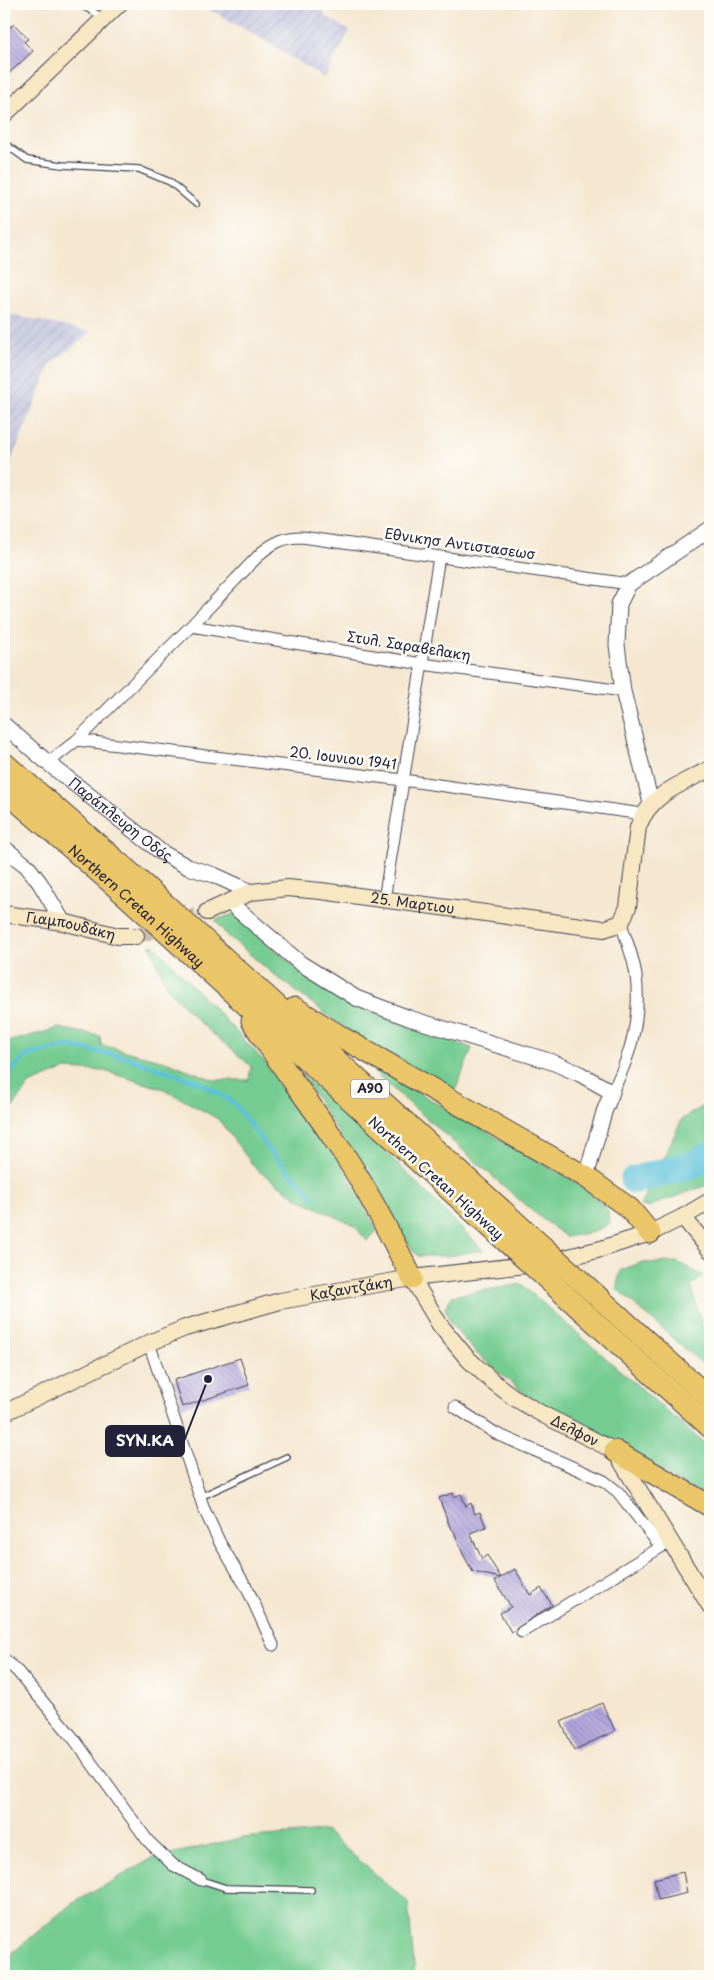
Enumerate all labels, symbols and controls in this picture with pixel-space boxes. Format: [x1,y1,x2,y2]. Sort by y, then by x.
street label: Εθνικησ Αντιστασεωσ [383,523,537,565]
street label: Στυλ. Σαραβελακη [346,625,472,666]
street label: 20. Ιουνιου 1941 [288,741,398,774]
street label: Παράπλευρη Οδός [64,772,176,866]
street label: Northern Cretan Highway [64,839,209,972]
street label: 25. Μαρτιου [369,887,456,919]
street label: Γιαμπουδάκη [25,906,118,945]
road number: Α90 [351,1080,389,1098]
street label: Northern Cretan Highway [364,1111,509,1244]
street label: Καζαντζάκη [308,1271,394,1306]
street label: Δελφον [547,1409,603,1451]
callout: SYN.KA [106,1426,184,1456]
text: SYN.KA [116,1428,174,1451]

